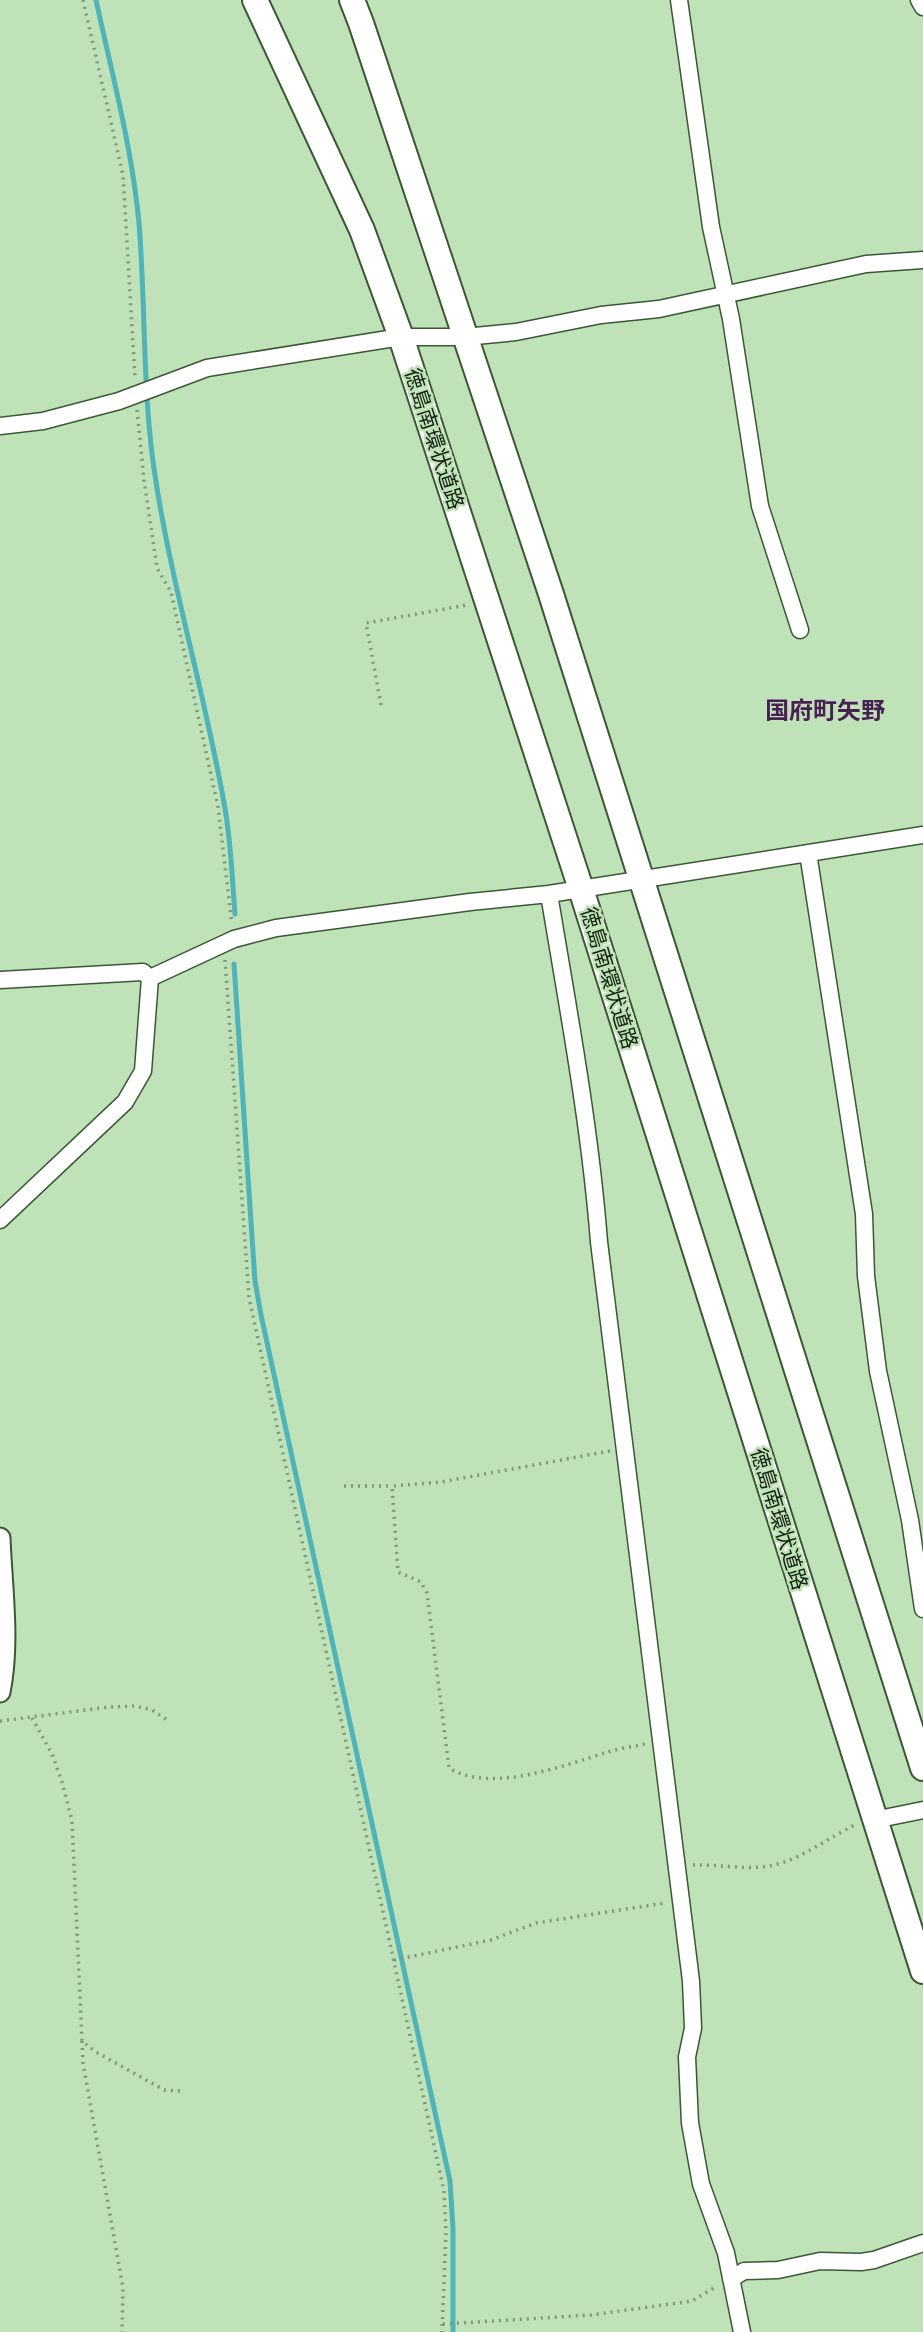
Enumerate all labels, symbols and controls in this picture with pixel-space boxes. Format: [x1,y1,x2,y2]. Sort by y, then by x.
street label: 徳島南環状道路 [399,365,468,513]
district label: 国府町矢野 [765,697,885,726]
street label: 徳島南環状道路 [575,904,642,1052]
street label: 徳島南環状道路 [745,1445,812,1593]

